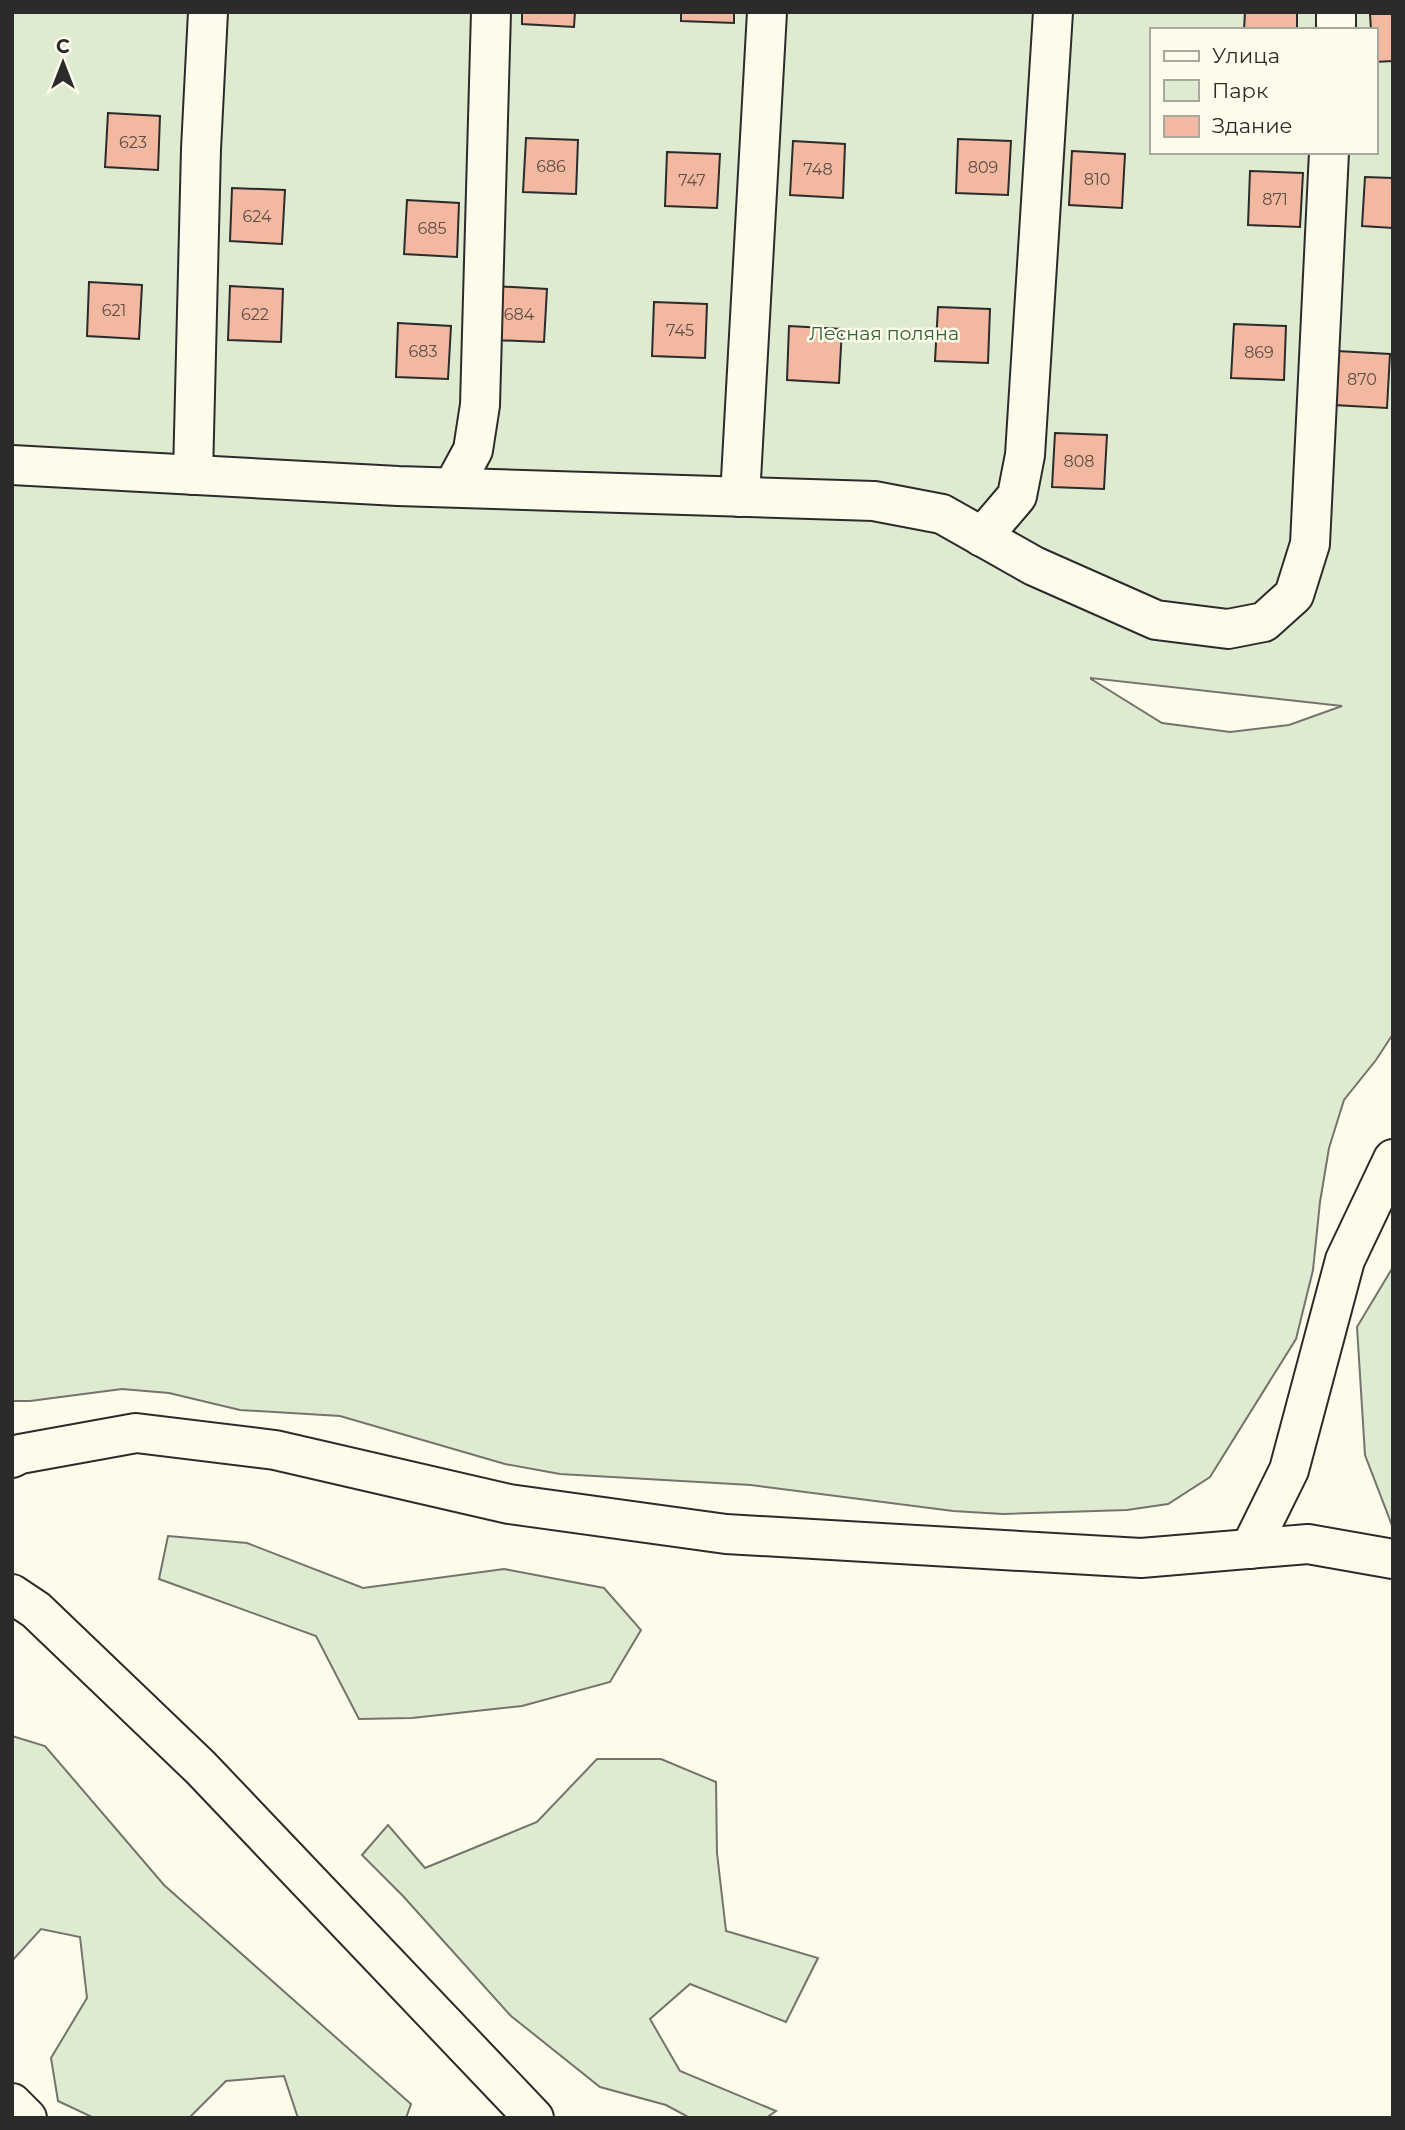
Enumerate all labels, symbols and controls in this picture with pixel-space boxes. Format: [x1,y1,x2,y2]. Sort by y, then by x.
north arrow [28,28,98,98]
legend [1150,28,1377,154]
text: С [56,35,70,58]
text: Улица [1212,43,1280,68]
text: Парк [1212,78,1268,103]
text: Здание [1212,113,1293,138]
house number: 623 [119,133,147,152]
house number: 686 [536,157,566,176]
house number: 809 [968,158,998,177]
house number: 748 [803,160,833,179]
house number: 810 [1084,170,1110,189]
house number: 747 [678,171,706,190]
house number: 871 [1262,190,1288,209]
house number: 624 [242,207,272,226]
house number: 685 [417,219,447,238]
house number: 621 [102,301,126,320]
house number: 622 [241,305,269,324]
house number: 684 [504,305,535,324]
house number: 745 [666,321,694,340]
park label: Лесная поляна [809,322,959,345]
house number: 683 [409,342,437,361]
house number: 869 [1244,343,1274,362]
house number: 870 [1347,370,1377,389]
house number: 808 [1063,452,1095,471]

